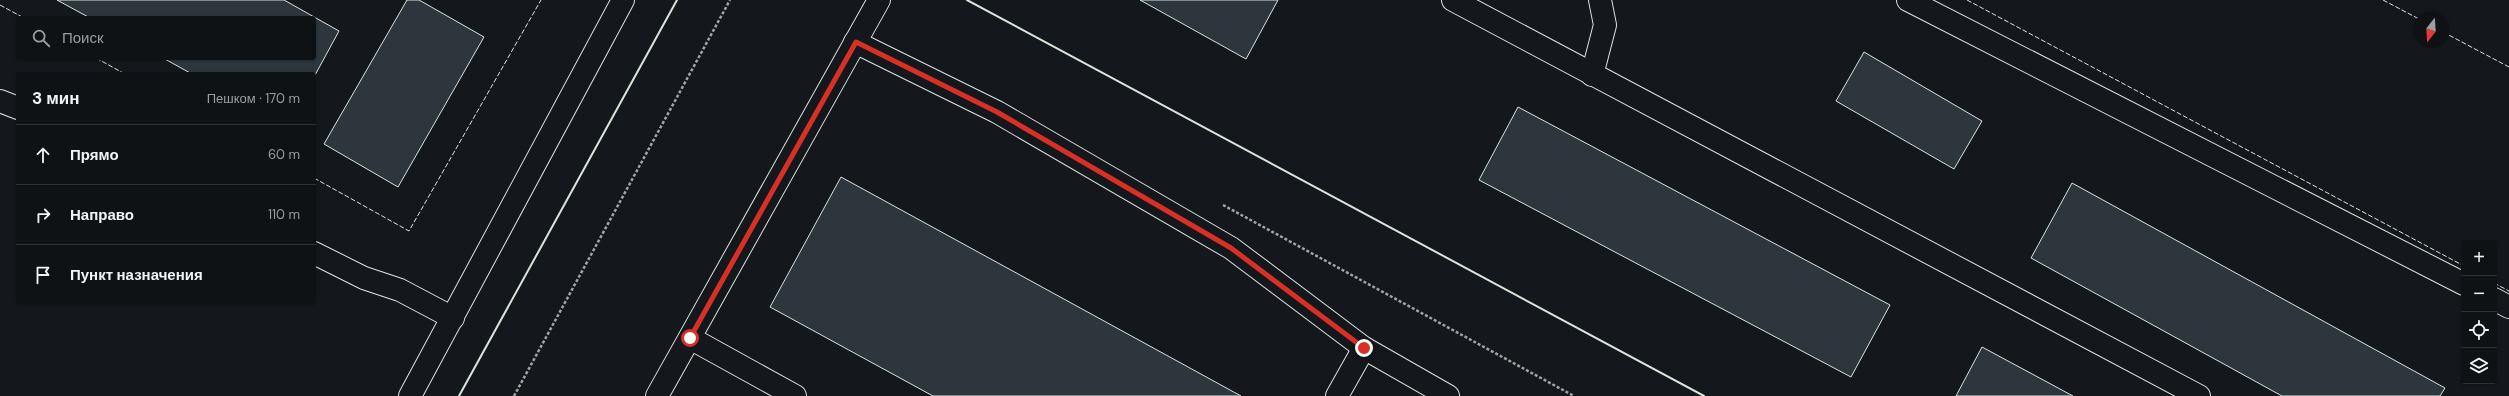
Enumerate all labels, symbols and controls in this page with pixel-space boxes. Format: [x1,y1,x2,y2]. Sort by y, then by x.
north arrow [2413,12,2449,48]
search box [16,16,316,60]
icon: search [30,27,52,49]
text: Поиск [62,28,104,48]
text: 3 мин [32,87,80,109]
text: Пешком · 170 m [207,90,300,107]
icon: ahead [32,144,54,166]
text: Прямо [70,145,119,165]
text: 60 m [268,146,300,163]
icon: right [32,204,54,226]
text: Направо [70,205,134,225]
text: 110 m [268,206,300,223]
map controls [2461,240,2497,384]
button: + [2461,240,2497,276]
icon: arrive [32,264,54,286]
text: Пункт назначения [70,265,203,285]
button: − [2461,276,2497,312]
button: locate [2461,312,2497,348]
route start [681,329,699,347]
route end [1355,339,1373,357]
button: layers [2461,348,2497,384]

